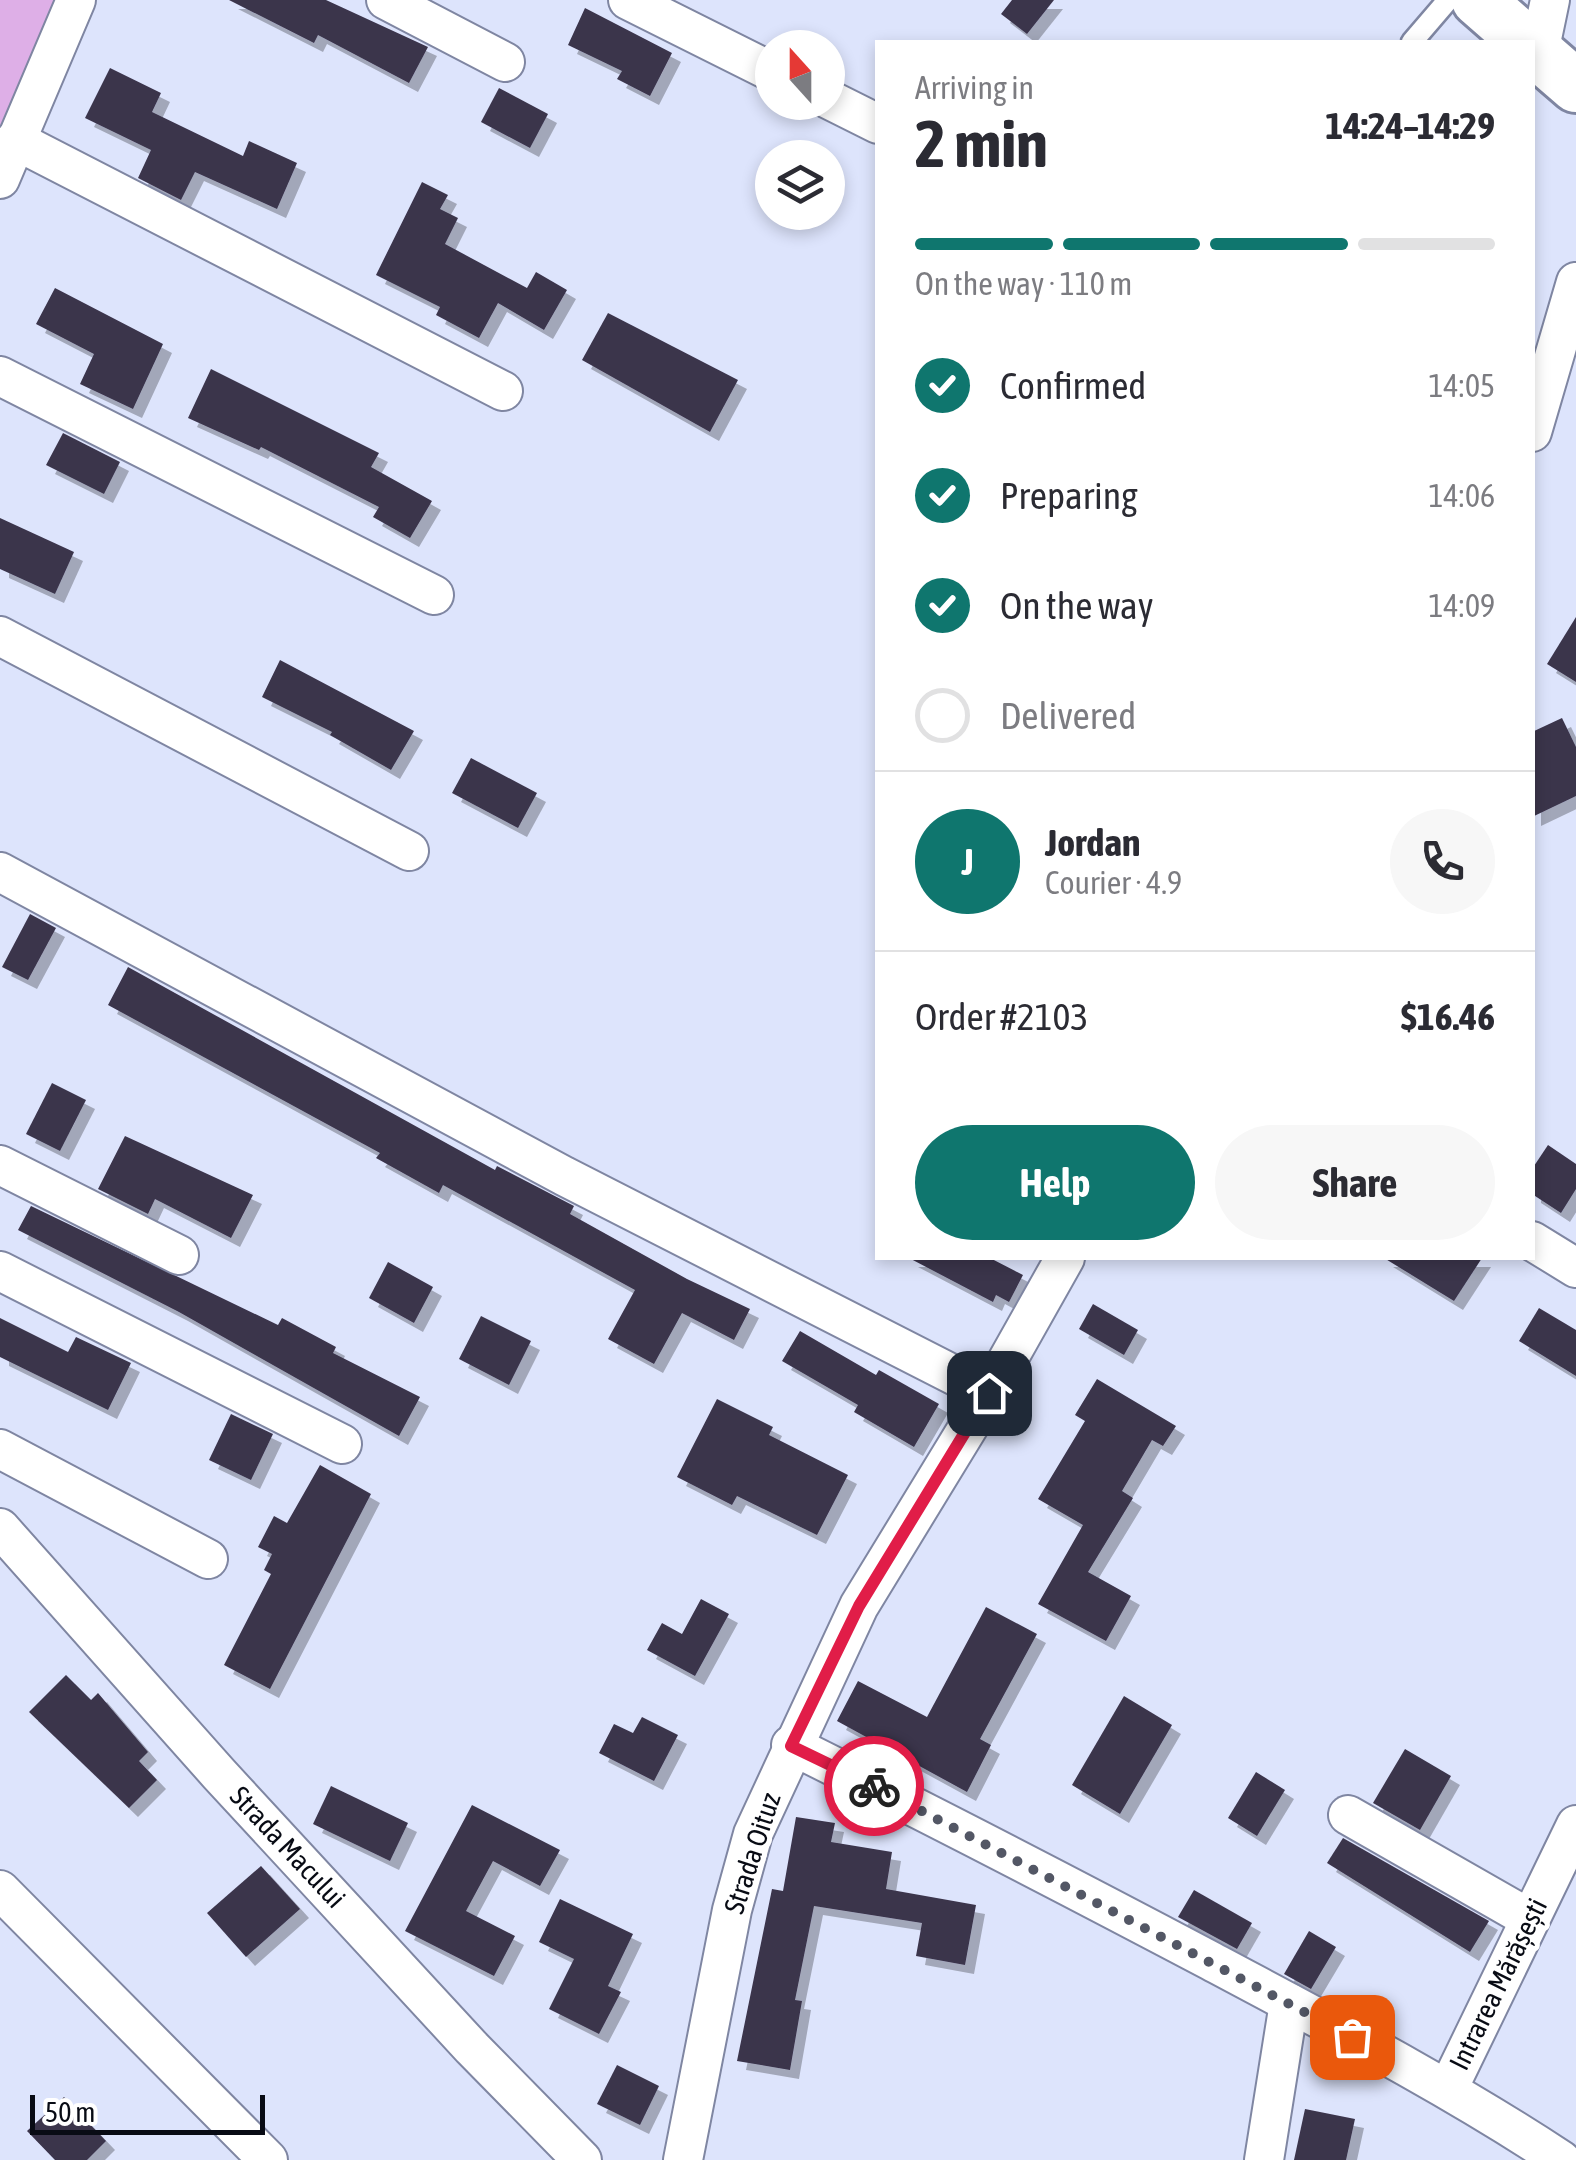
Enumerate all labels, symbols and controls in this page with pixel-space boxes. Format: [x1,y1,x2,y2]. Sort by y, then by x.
north arrow [755,30,845,120]
map controls [755,30,845,230]
text: Arriving in [915,69,1034,106]
text: 14:24–14:29 [1325,104,1495,147]
text: 2 min [915,106,1048,181]
button: layers [755,140,845,230]
text: On the way · 110 m [915,265,1132,302]
icon: check [915,358,970,413]
text: Confirmed [1000,364,1146,407]
text: 14:05 [1429,367,1495,404]
icon: check [915,468,970,523]
text: Preparing [1000,474,1138,517]
text: 14:06 [1429,477,1495,514]
icon: check [915,578,970,633]
text: On the way [1000,584,1153,627]
text: 14:09 [1429,587,1495,624]
text: Delivered [1000,694,1136,737]
button: phone [1390,809,1495,914]
text: Jordan [1045,821,1140,864]
text: J [961,840,974,883]
text: Courier · 4.9 [1045,864,1182,901]
text: Order #2103 [915,995,1088,1038]
text: $16.46 [1401,995,1495,1038]
button: Help [915,1125,1195,1240]
button: Share [1215,1125,1495,1240]
pin [947,1351,1032,1436]
icon: home [962,1366,1017,1421]
courier [824,1736,924,1836]
icon: bike [847,1759,902,1814]
street label: Strada Macului [224,1780,352,1914]
street label: Strada Oituz [717,1789,787,1917]
street label: Intrarea Mărășești [1443,1893,1553,2075]
pin [1310,1995,1395,2080]
icon: bag [1325,2010,1380,2065]
scale bar [30,2090,265,2134]
text: 50 m [45,2096,95,2128]

